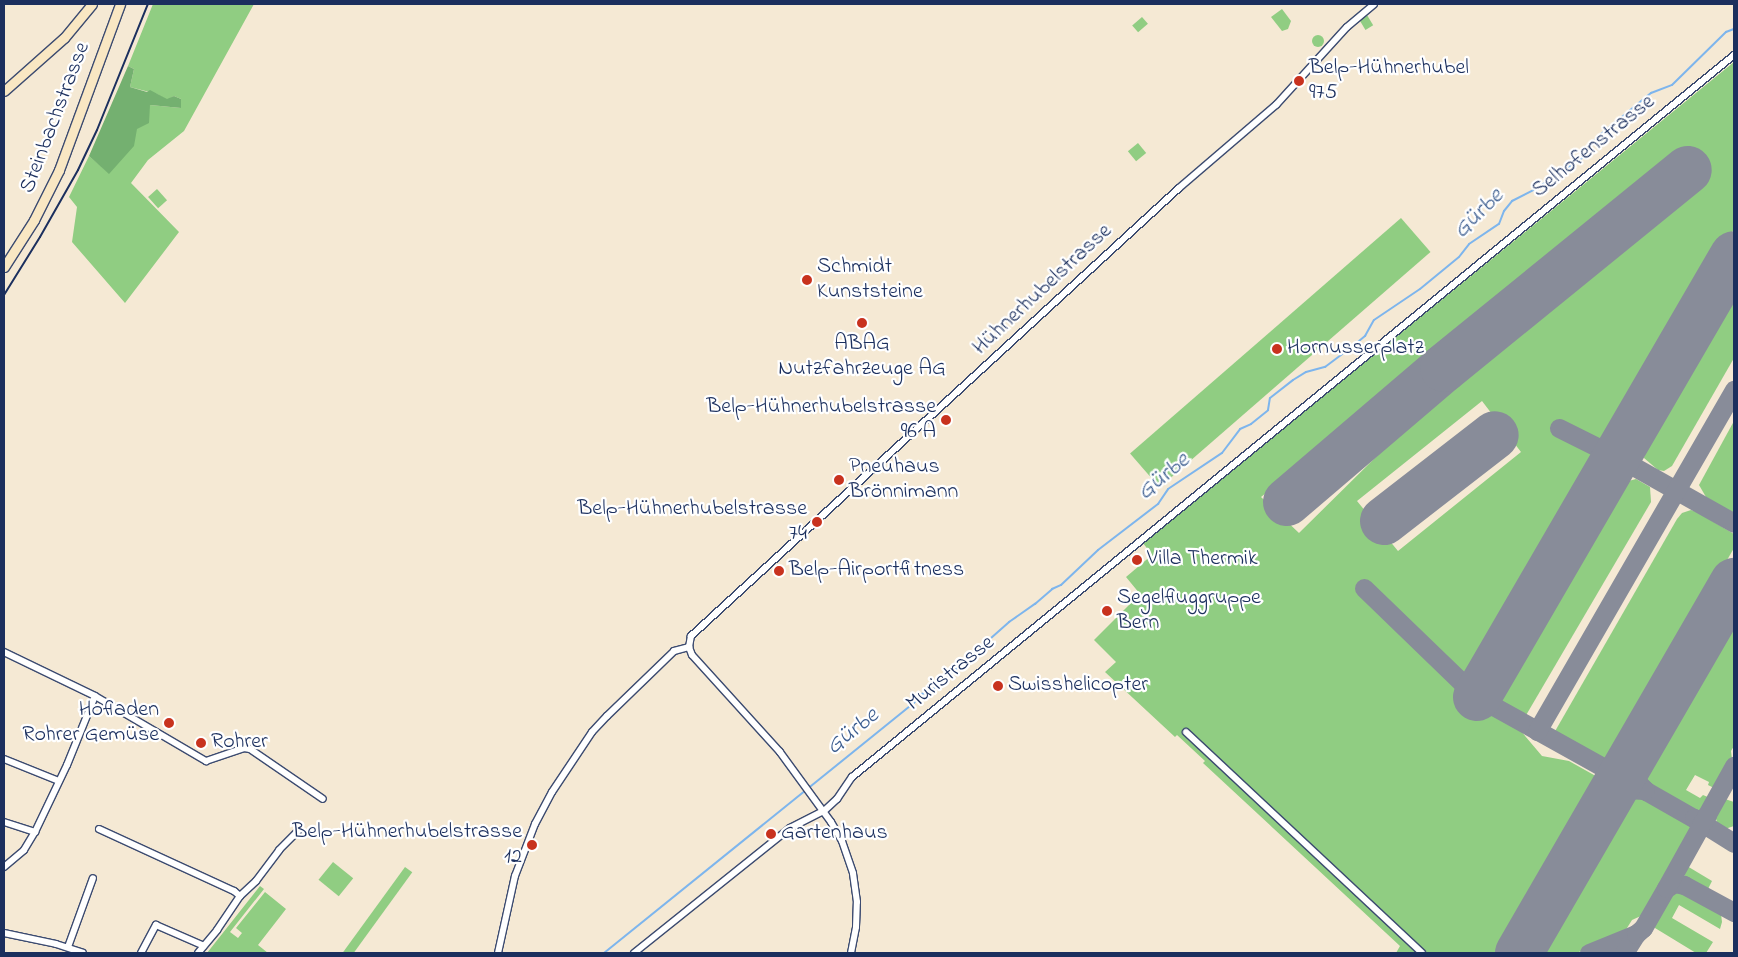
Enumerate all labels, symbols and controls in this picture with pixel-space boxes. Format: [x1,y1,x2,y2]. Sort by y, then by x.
street label: Steinbachstrasse [15,39,97,197]
place label: Belp-Hühnerhubel 975 [1309,55,1469,106]
marker: Belp-Hühnerhubel 975 [1293,75,1305,87]
street label: Selhofenstrasse [1527,90,1661,204]
water label: Gürbe [1448,183,1510,245]
street label: Hühnerhubelstrasse [968,219,1118,361]
place label: Schmidt Kunststeine [817,254,923,306]
marker: Schmidt Kunststeine [801,274,813,286]
marker: ABAG Nutzfahrzeuge AG [856,317,868,329]
place label: ABAG Nutzfahrzeuge AG [778,331,946,382]
place label: Hornusserplatz [1287,336,1424,362]
marker: Hornusserplatz [1271,343,1283,355]
place label: Belp-Hühnerhubelstrasse 96 A [706,394,936,446]
marker: Belp-Hühnerhubelstrasse 96 A [940,414,952,426]
water label: Gürbe [1132,447,1196,507]
place label: Pneuhaus Brönnimann [849,454,958,506]
marker: Pneuhaus Brönnimann [833,474,845,486]
place label: Belp-Hühnerhubelstrasse 74 [577,496,807,548]
marker: Belp-Hühnerhubelstrasse 74 [811,516,823,528]
place label: Villa Thermik [1147,547,1258,573]
marker: Villa Thermik [1131,554,1143,566]
place label: Belp-Airportfitness [789,558,964,584]
marker: Belp-Airportfitness [773,565,785,577]
place label: Segelfluggruppe Bern [1117,585,1261,636]
marker: Segelfluggruppe Bern [1101,605,1113,617]
street label: Muristrasse [901,630,1001,718]
place label: Swisshelicopter [1008,673,1148,699]
marker: Swisshelicopter [992,680,1004,692]
place label: Hofladen Rohrer Gemüse [22,697,159,748]
water label: Gürbe [821,702,885,762]
marker: Hofladen Rohrer Gemüse [163,717,175,729]
place label: Rohrer [211,730,268,756]
marker: Rohrer [195,737,207,749]
place label: Belp-Hühnerhubelstrasse 12 [292,819,522,870]
place label: Gartenhaus [781,821,888,847]
marker: Gartenhaus [765,828,777,840]
marker: Belp-Hühnerhubelstrasse 12 [526,839,538,851]

